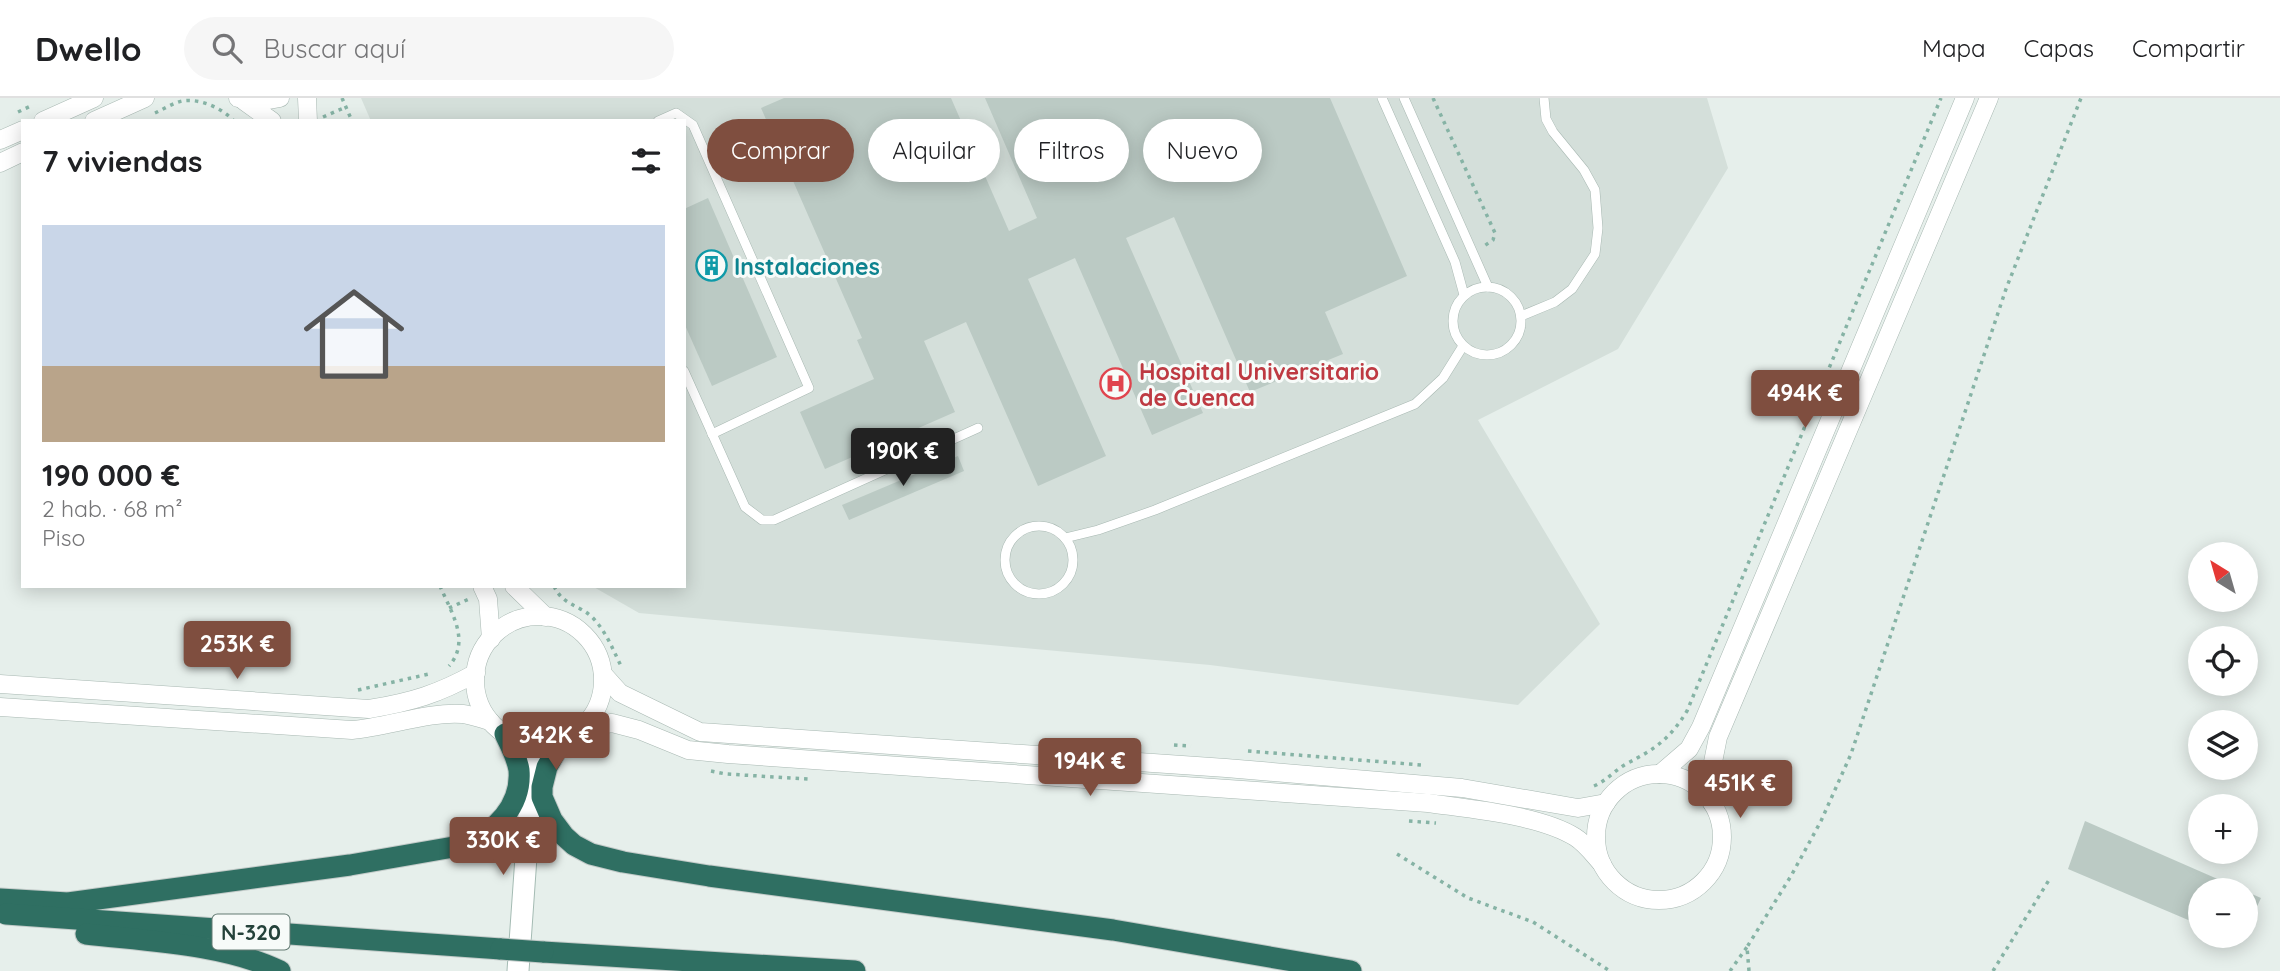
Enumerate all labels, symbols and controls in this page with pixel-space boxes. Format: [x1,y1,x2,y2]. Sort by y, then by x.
search box [184,17,674,80]
text: Dwello [35,28,142,69]
icon: search [208,29,246,67]
text: Buscar aquí [264,32,406,65]
text: Mapa [1922,33,1986,63]
text: Capas [2024,33,2094,63]
text: Compartir [2132,33,2245,63]
chip: Comprar [707,119,854,182]
chip: Alquilar [868,119,1000,182]
chip: Filtros [1014,119,1129,182]
chip: Nuevo [1143,119,1262,182]
text: 7 viviendas [42,142,202,180]
icon: filters [627,142,665,180]
building icon: Instalaciones [694,249,728,283]
place label: Instalaciones [734,252,880,281]
icon: home [291,271,417,397]
place label: Hospital Universitario de Cuenca [1139,357,1379,412]
hospital icon: Hospital Universitario de Cuenca [1099,367,1133,401]
pin: 494K € [1748,370,1862,430]
text: 494K € [1767,378,1843,407]
pin: 190K € [846,428,960,488]
text: 190K € [867,436,939,465]
text: 190 000 € [42,456,180,494]
text: 2 hab. · 68 m² [42,494,183,523]
text: Piso [42,523,85,552]
north arrow [2188,542,2258,612]
map controls [2188,542,2258,948]
pin: 253K € [180,622,294,681]
button: locate [2188,626,2258,696]
text: 253K € [200,629,274,658]
button: layers [2188,710,2258,780]
pin: 342K € [499,712,613,772]
text: 342K € [519,720,593,749]
pin: 194K € [1033,738,1147,798]
text: 194K € [1054,746,1126,775]
pin: 451K € [1683,760,1797,820]
text: 451K € [1704,768,1776,797]
button: + [2188,794,2258,864]
pin: 330K € [446,818,560,877]
text: 330K € [466,825,540,854]
button: − [2188,878,2258,948]
road number: N-320 [212,914,290,950]

